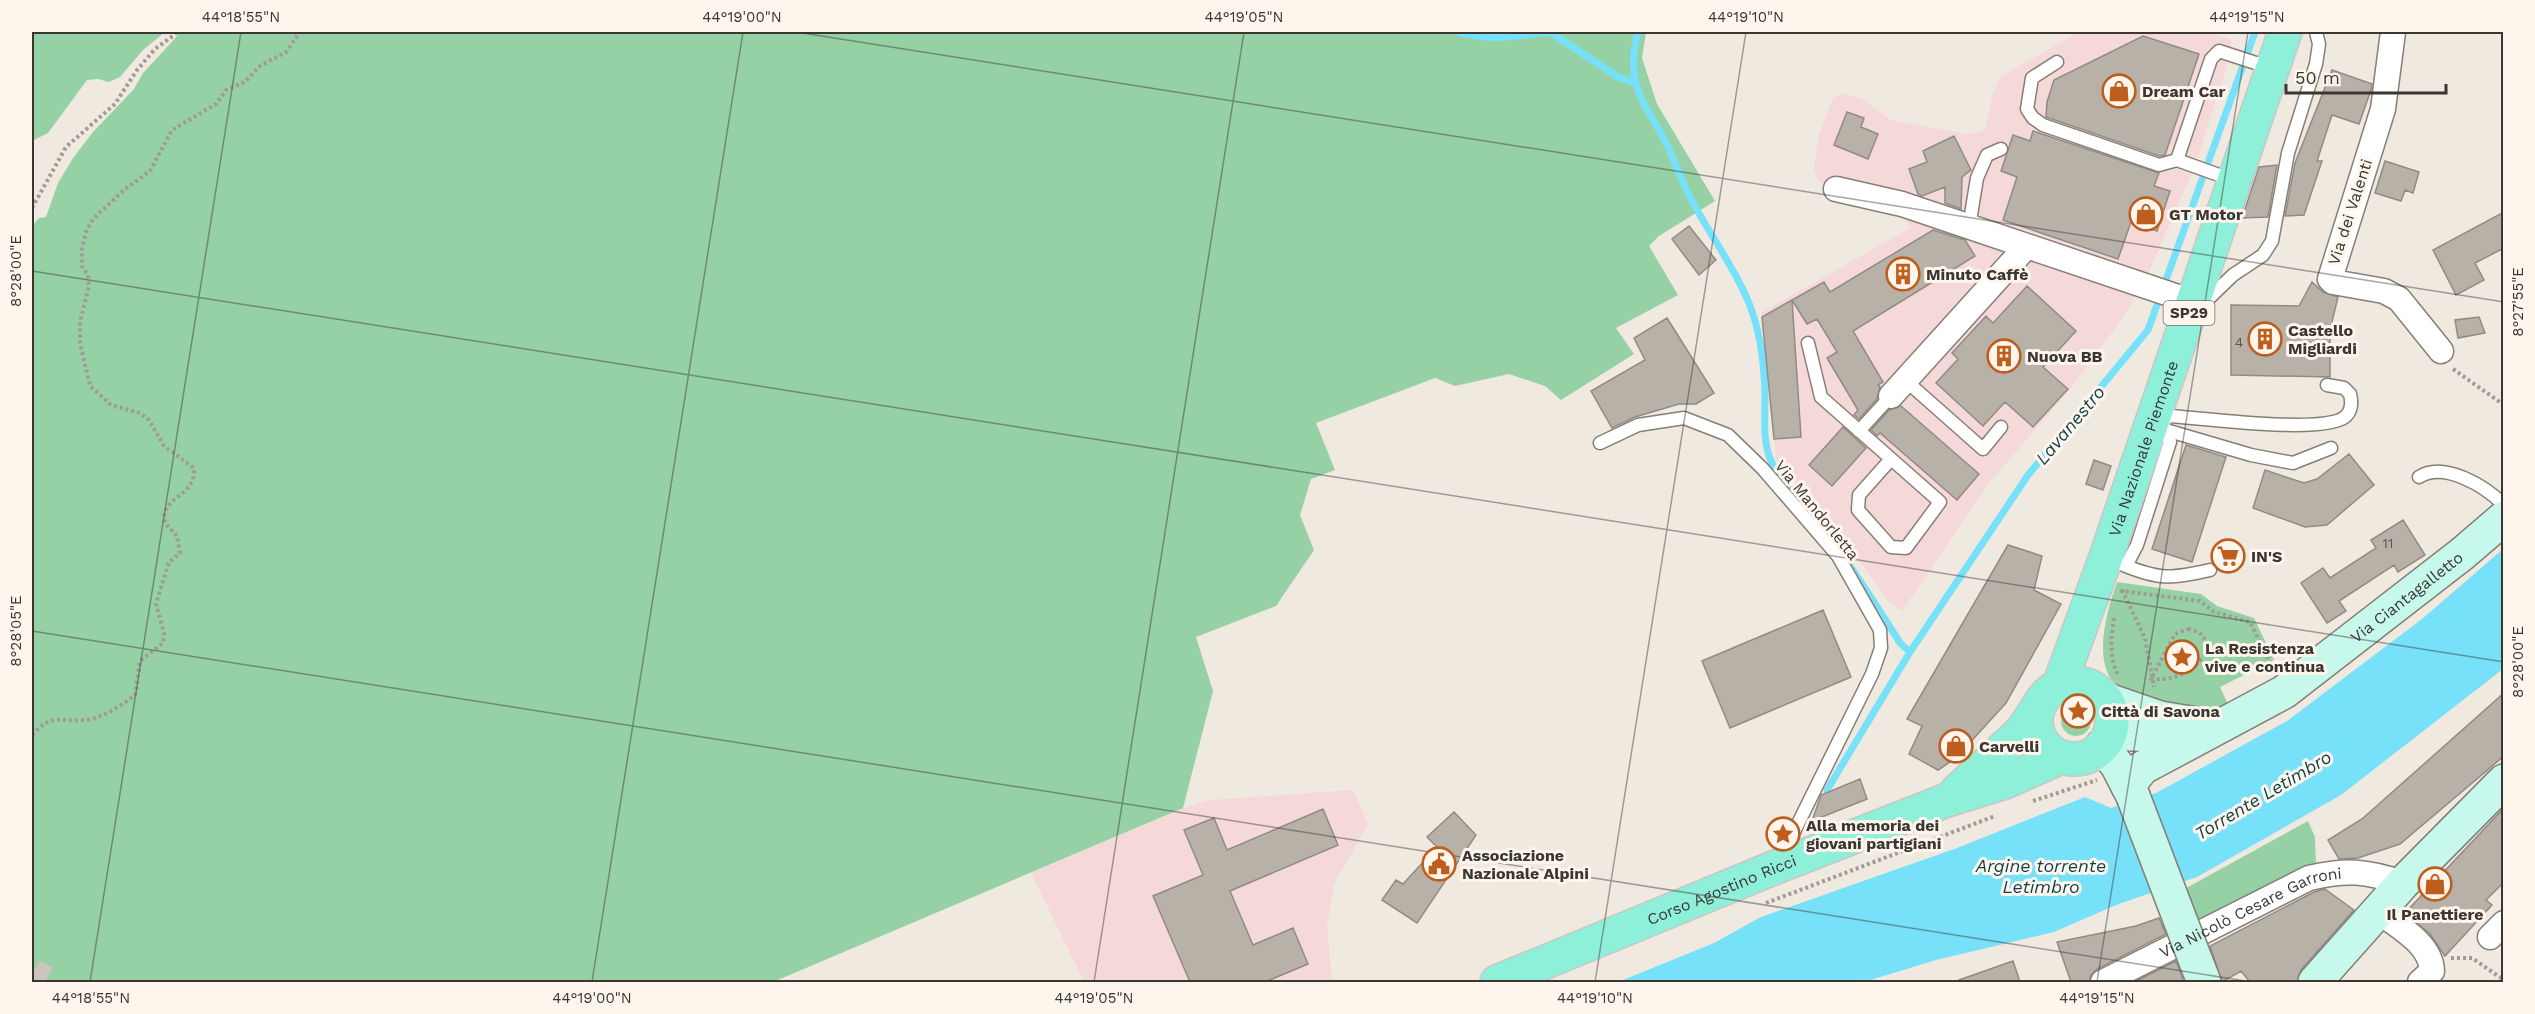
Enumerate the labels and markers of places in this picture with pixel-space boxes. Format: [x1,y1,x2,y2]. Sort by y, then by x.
shop icon: Dream Car [2101,73,2137,109]
place label: Dream Car [2142,82,2226,101]
shop icon: GT Motor [2128,196,2164,232]
place label: GT Motor [2169,205,2243,224]
building icon: Minuto Caffè [1885,256,1921,292]
place label: Minuto Caffè [1926,265,2029,284]
building icon: Castello Migliardi [2247,321,2283,357]
place label: Castello Migliardi [2288,321,2357,358]
building icon: Nuova BB [1986,338,2022,374]
place label: Nuova BB [2027,347,2103,366]
supermarket icon: IN'S [2210,538,2246,574]
place label: IN'S [2251,547,2282,566]
place icon: La Resistenza vive e continua [2164,639,2200,675]
place label: La Resistenza vive e continua [2204,639,2325,676]
place icon: Città di Savona [2060,693,2096,729]
place label: Città di Savona [2101,702,2221,721]
shop icon: Carvelli [1938,728,1974,764]
place label: Carvelli [1979,737,2039,756]
place icon: Alla memoria dei giovani partigiani [1765,816,1801,852]
place label: Alla memoria dei giovani partigiani [1806,816,1941,853]
public building icon: Associazione Nazionale Alpini [1421,846,1457,882]
place label: Associazione Nazionale Alpini [1462,846,1589,883]
shop icon: Il Panettiere [2417,866,2453,902]
place label: Il Panettiere [2386,905,2484,924]

